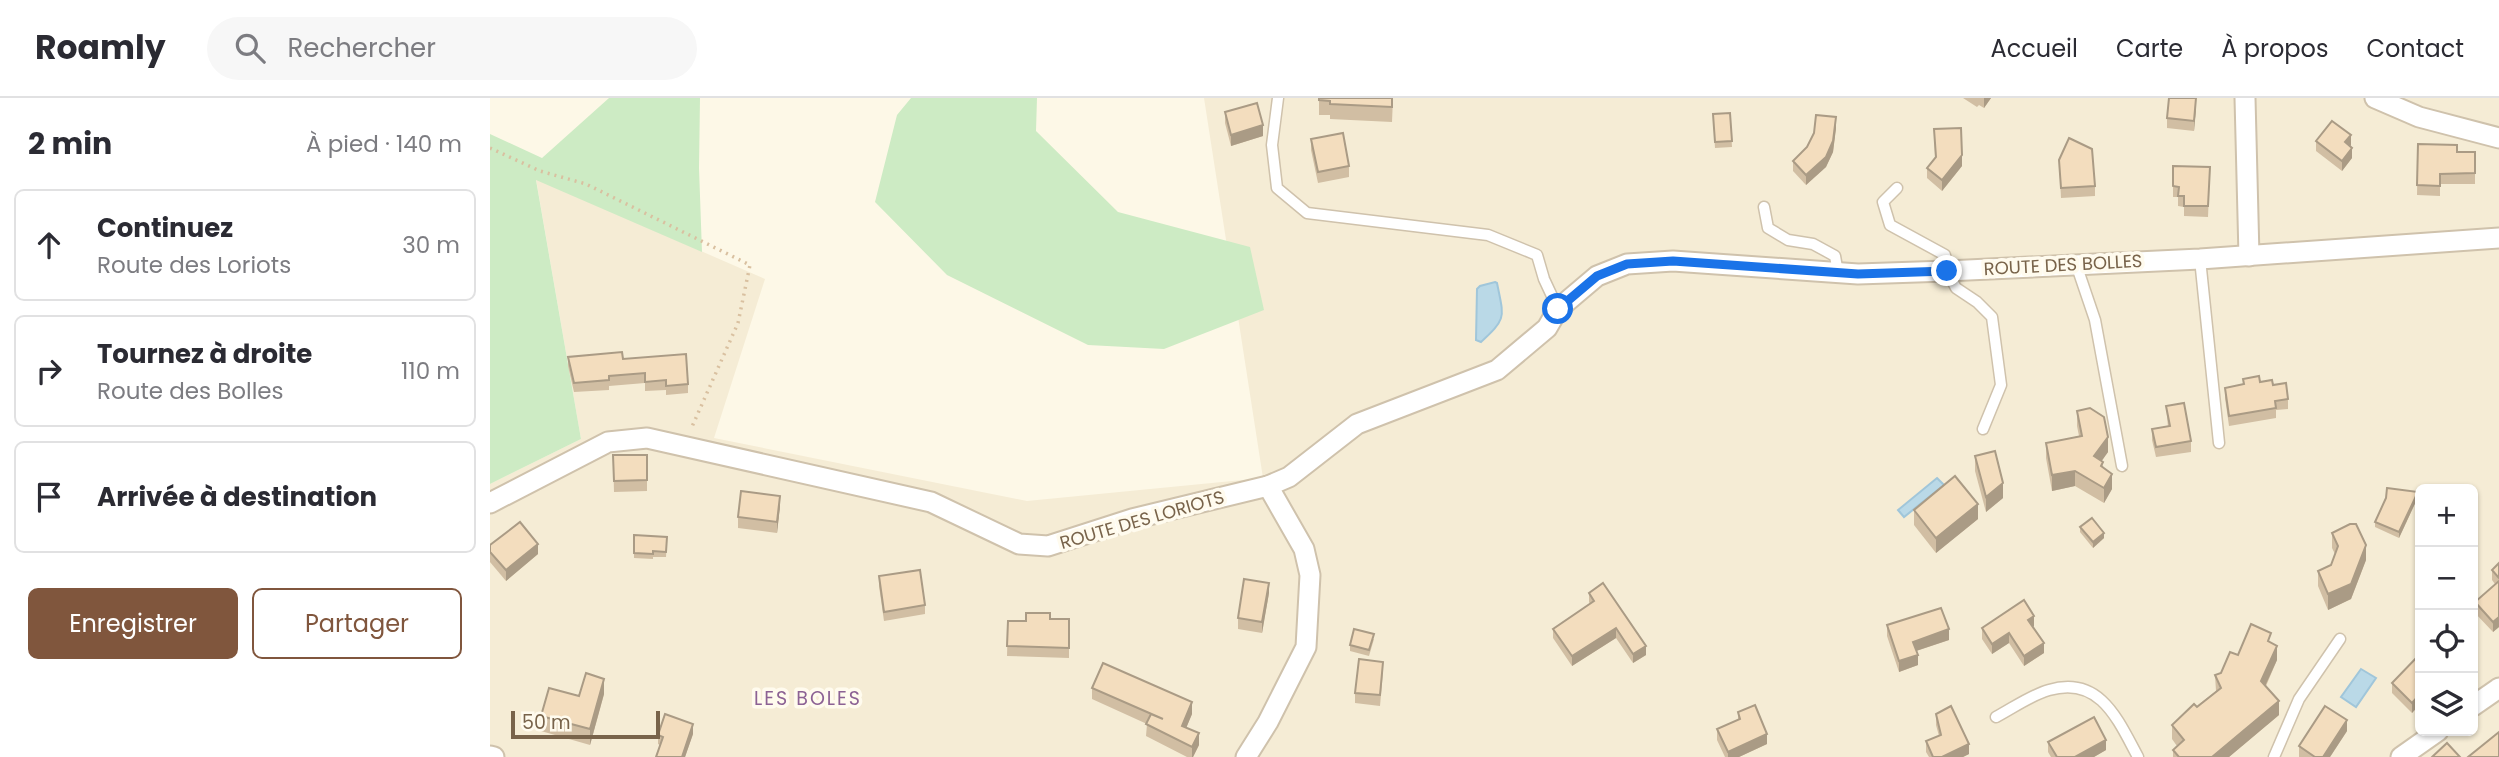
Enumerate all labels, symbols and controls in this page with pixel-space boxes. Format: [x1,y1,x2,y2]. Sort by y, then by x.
search box [207,17,697,80]
text: Roamly [35,24,165,71]
icon: search [231,29,269,67]
text: Rechercher [287,30,436,66]
text: Accueil [1991,32,2078,65]
text: Carte [2116,32,2183,65]
text: À propos [2221,32,2328,65]
text: Contact [2366,32,2464,65]
text: 2 min [28,122,112,165]
text: À pied · 140 m [306,128,462,160]
text: Continuez [97,210,233,246]
icon: ahead [30,226,68,264]
text: 30 m [402,229,460,261]
street label: ROUTE DES BOLLES [1983,248,2143,281]
text: Route des Loriots [97,249,291,281]
route end [1931,255,1962,286]
route start [1542,293,1573,324]
text: Tournez à droite [97,336,312,372]
icon: right [30,352,68,390]
text: 110 m [401,355,460,387]
text: Route des Bolles [97,375,284,407]
icon: arrive [30,478,68,516]
text: Arrivée à destination [97,479,377,515]
street label: ROUTE DES LORIOTS [1057,484,1227,555]
map controls [2415,484,2478,736]
button: + [2415,484,2478,547]
button: − [2415,547,2478,610]
button: Enregistrer [28,588,238,659]
button: Partager [252,588,462,659]
button: locate [2415,610,2478,673]
button: layers [2415,673,2478,736]
district label: LES BOLES [754,685,862,712]
scale bar [511,708,660,740]
text: 50 m [522,709,571,736]

